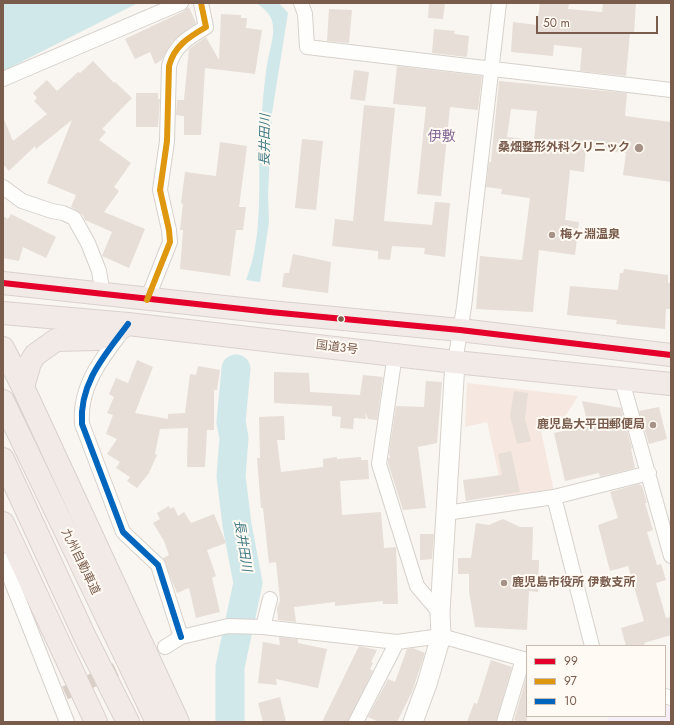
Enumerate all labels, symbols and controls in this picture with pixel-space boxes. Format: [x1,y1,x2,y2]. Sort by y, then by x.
scale bar [538,8,660,34]
text: 50 m [543,14,570,32]
water label: 長井田川 [258,114,274,166]
district label: 伊敷 [428,130,456,146]
place label: 桑畑整形外科クリニック [498,141,630,155]
marker: 桑畑整形外科クリニック [633,142,645,154]
place label: 梅ヶ淵温泉 [560,228,620,242]
marker: 梅ヶ淵温泉 [547,230,557,240]
unlabelled marker [336,314,346,324]
street label: 国道3号 [315,338,359,358]
place label: 鹿児島大平田郵便局 [537,418,645,432]
marker: 鹿児島大平田郵便局 [648,420,658,430]
water label: 長井田川 [230,519,254,573]
street label: 九州自動車道 [58,526,102,598]
place label: 鹿児島市役所 伊敷支所 [512,576,636,590]
marker: 鹿児島市役所 伊敷支所 [499,578,509,588]
legend [526,645,666,717]
text: 99 [564,652,578,670]
text: 97 [564,672,577,690]
text: 10 [564,692,577,710]

